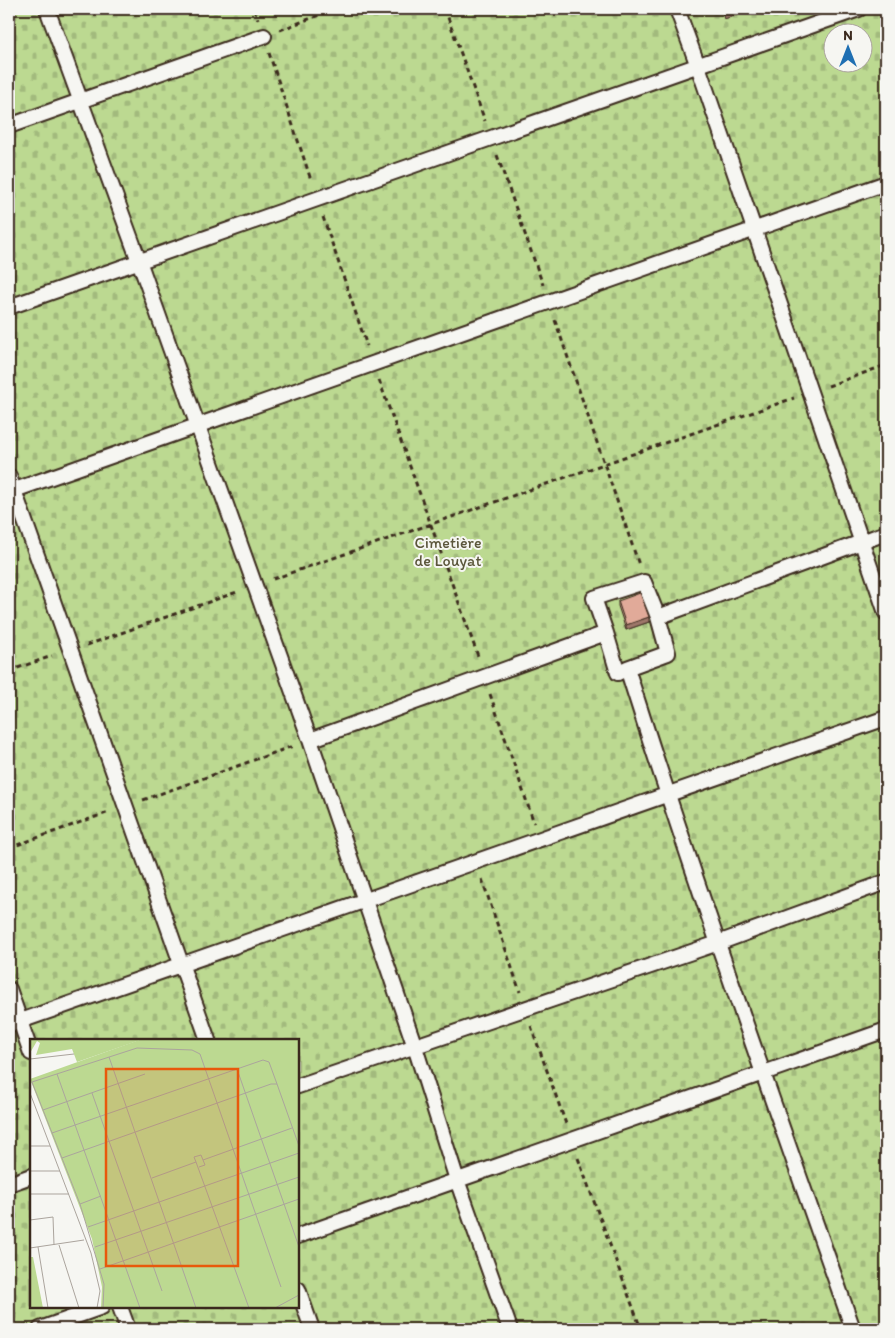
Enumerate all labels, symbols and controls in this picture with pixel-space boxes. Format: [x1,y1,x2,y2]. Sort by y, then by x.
north arrow [822,22,872,72]
text: N [843,27,853,44]
park label: Cimetière de Louyat [414,533,482,570]
inset map [30,1039,299,1308]

